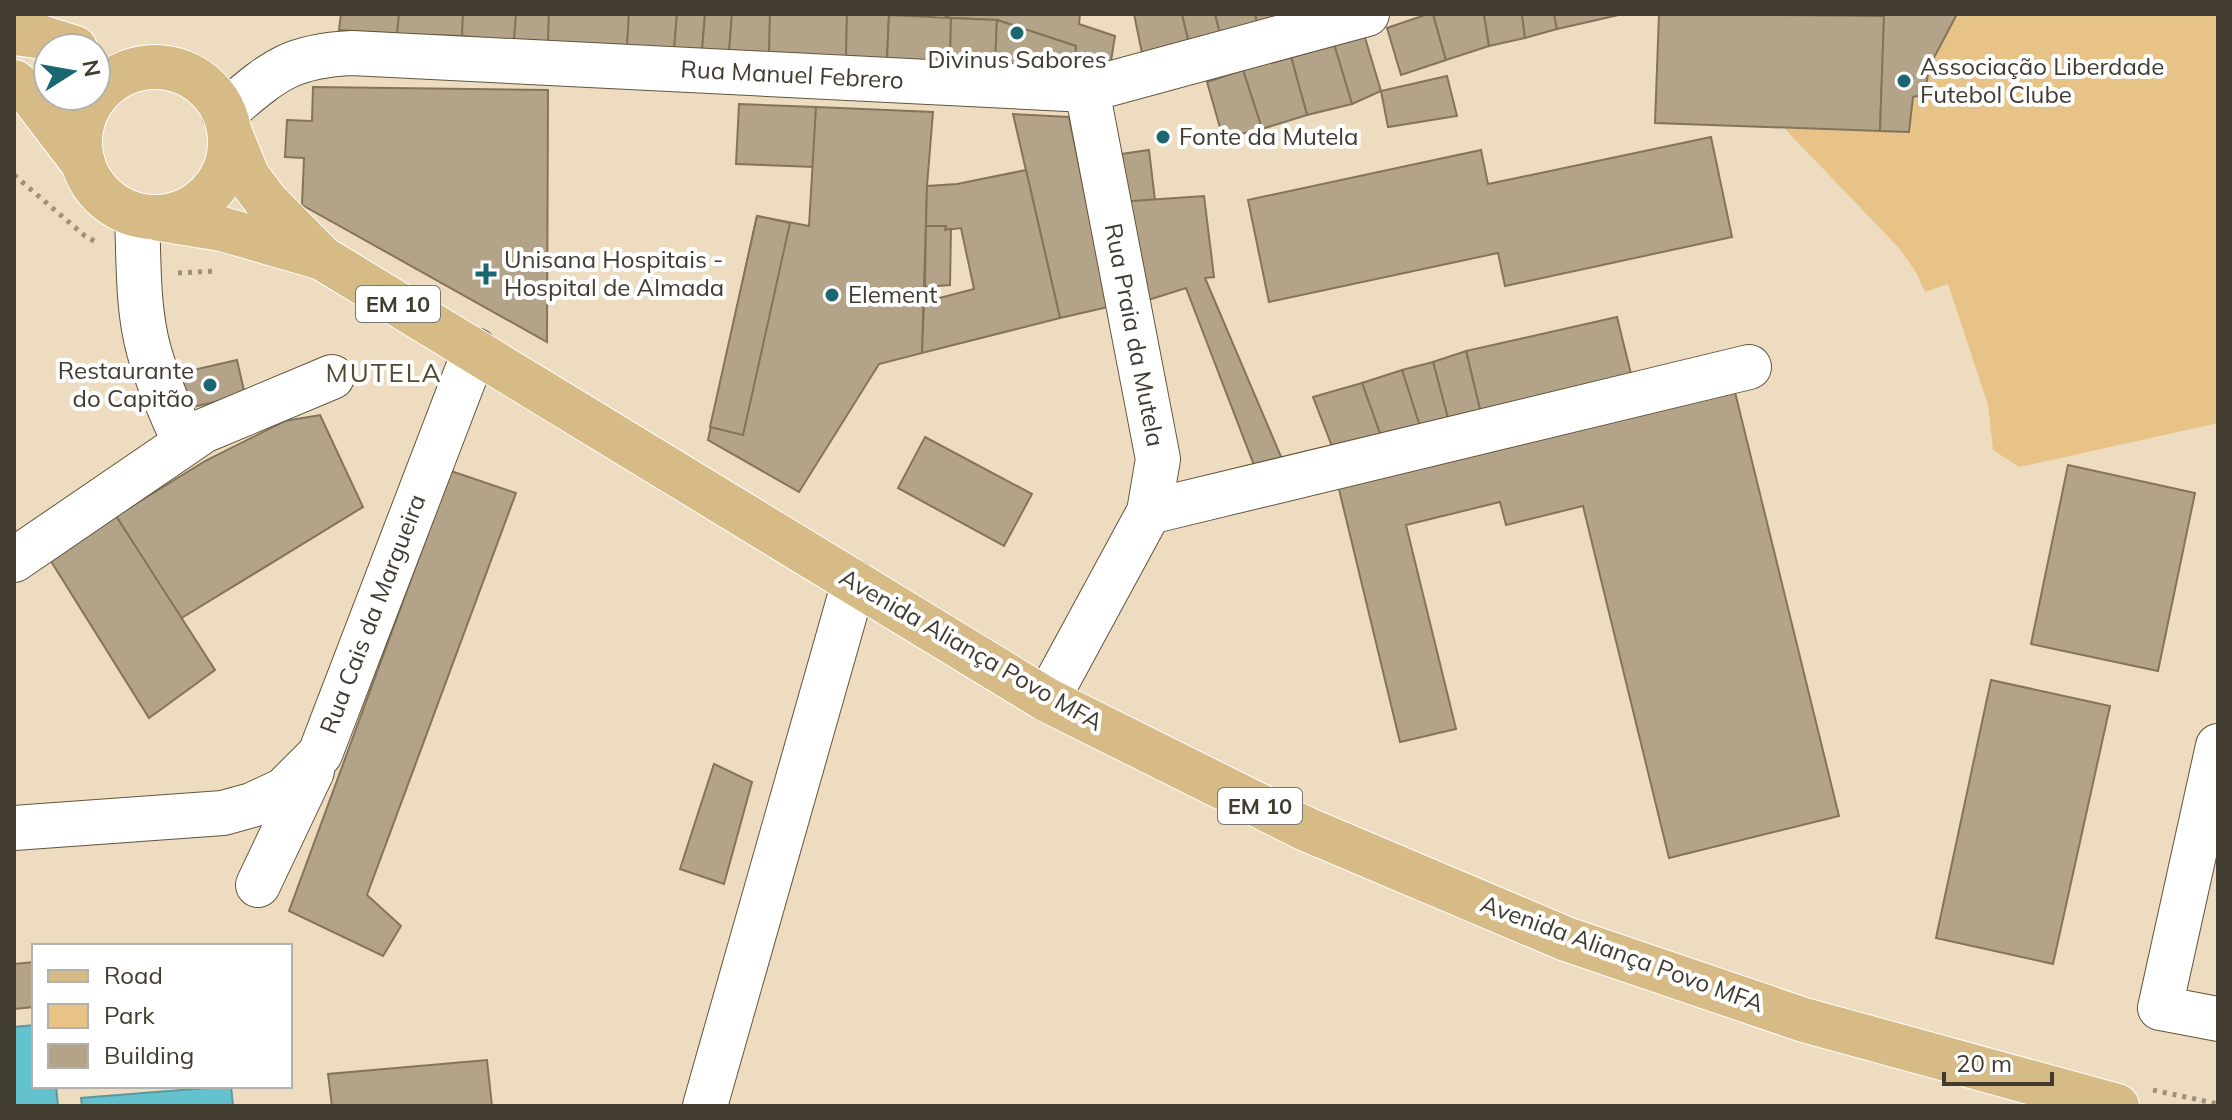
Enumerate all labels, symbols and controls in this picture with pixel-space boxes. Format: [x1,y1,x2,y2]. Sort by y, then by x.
marker: Divinus Sabores [1008,24,1026,42]
north arrow [32,32,112,112]
place label: Divinus Sabores [927,44,1107,74]
place label: Associação Liberdade Futebol Clube [1920,51,2164,109]
street label: Rua Manuel Febrero [680,53,904,95]
text: N [76,57,107,79]
marker: Associação Liberdade Futebol Clube [1895,72,1913,90]
place label: Fonte da Mutela [1179,121,1358,151]
marker: Fonte da Mutela [1154,128,1172,146]
street label: Rua Praia da Mutela [1099,221,1171,449]
place label: Unisana Hospitais - Hospital de Almada [504,244,724,302]
marker: Unisana Hospitais - Hospital de Almada [475,263,497,285]
place label: Element [848,279,937,309]
road number: EM 10 [356,286,440,322]
marker: Element [823,286,841,304]
place label: Restaurante do Capitão [58,355,194,413]
district label: MUTELA [325,356,443,389]
marker: Restaurante do Capitão [201,376,219,394]
street label: Rua Cais da Margueira [313,490,432,738]
street label: Avenida Aliança Povo MFA [835,561,1109,737]
road number: EM 10 [1218,788,1302,824]
street label: Avenida Aliança Povo MFA [1477,888,1768,1018]
legend [32,944,292,1088]
text: Road [104,960,163,990]
text: Park [104,1000,155,1030]
scale bar [1944,1036,2052,1086]
text: Building [104,1040,194,1070]
text: 20 m [1956,1048,2012,1078]

